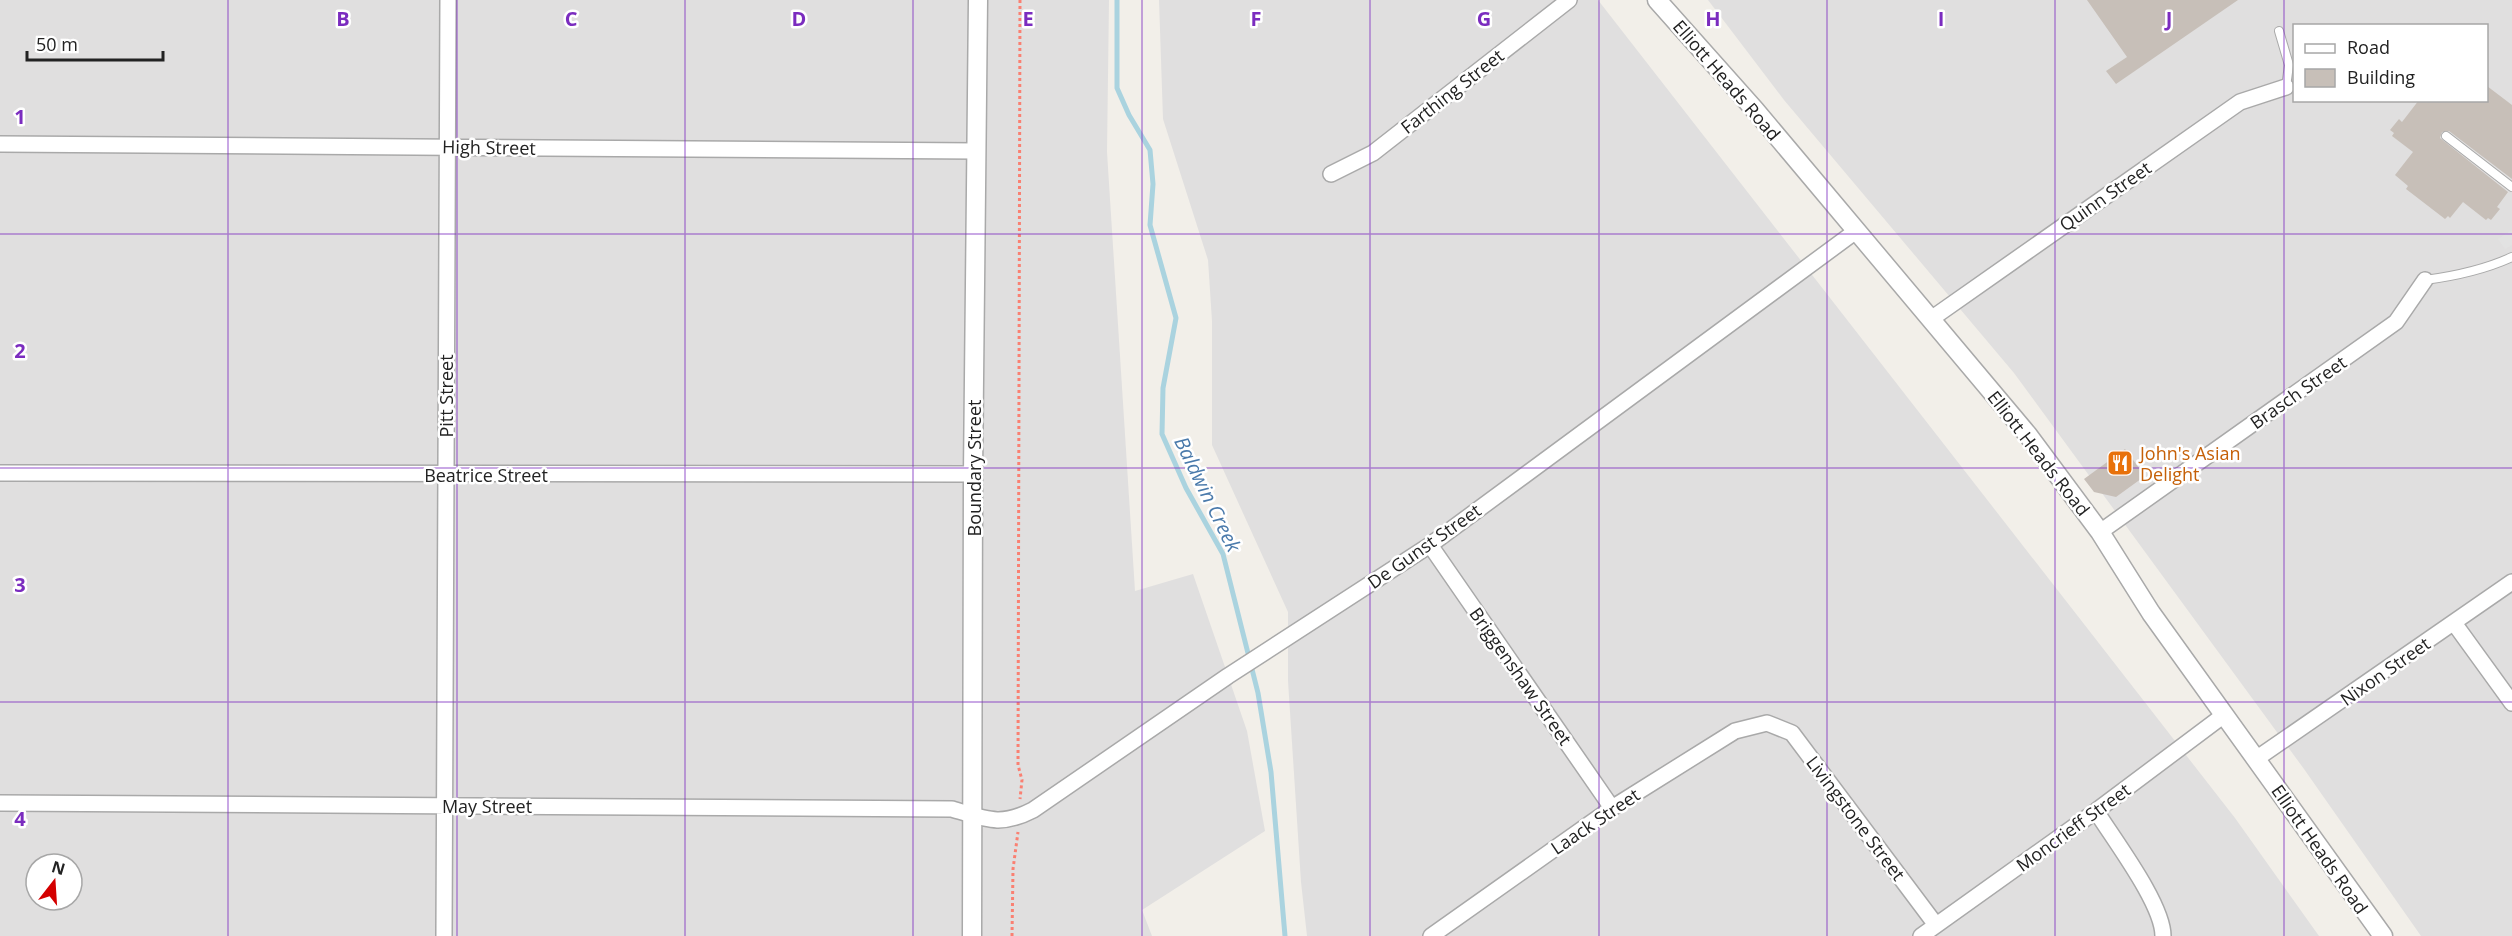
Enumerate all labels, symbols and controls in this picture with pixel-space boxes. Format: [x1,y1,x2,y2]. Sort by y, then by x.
text: B [336,5,350,32]
text: C [565,5,578,32]
text: D [792,5,806,32]
text: E [1022,5,1034,32]
text: F [1251,5,1261,32]
text: G [1477,5,1491,32]
text: I [1938,5,1944,32]
text: J [2164,5,2172,32]
street label: Elliott Heads Road [1669,15,1785,145]
scale bar [27,24,164,62]
legend [2293,24,2488,102]
text: 50 m [36,32,78,56]
text: Road [2347,35,2390,59]
street label: Farthing Street [1396,43,1508,139]
text: Building [2347,65,2415,89]
text: 1 [14,103,26,130]
street label: High Street [442,134,536,160]
street label: Quinn Street [2054,156,2156,236]
text: 2 [14,337,26,364]
street label: Brasch Street [2245,350,2351,434]
street label: Pitt Street [434,354,458,438]
street label: Elliott Heads Road [1983,385,2095,521]
street label: Boundary Street [962,400,986,536]
water label: Baldwin Creek [1168,432,1248,557]
place label: John's Asian Delight [2138,441,2241,486]
restaurant icon: John's Asian Delight [2105,448,2135,478]
street label: Beatrice Street [424,463,548,487]
street label: De Gunst Street [1363,498,1485,594]
text: 3 [14,571,26,598]
street label: Briggenshaw Street [1464,602,1578,750]
street label: Nixon Street [2335,631,2435,711]
street label: Livingstone Street [1801,751,1911,885]
street label: Moncrieff Street [2011,777,2135,877]
street label: Elliott Heads Road [2266,780,2374,918]
street label: Laack Street [1546,782,1644,860]
street label: May Street [442,794,532,818]
text: 4 [14,805,26,832]
north arrow [24,852,84,912]
text: N [49,855,68,880]

